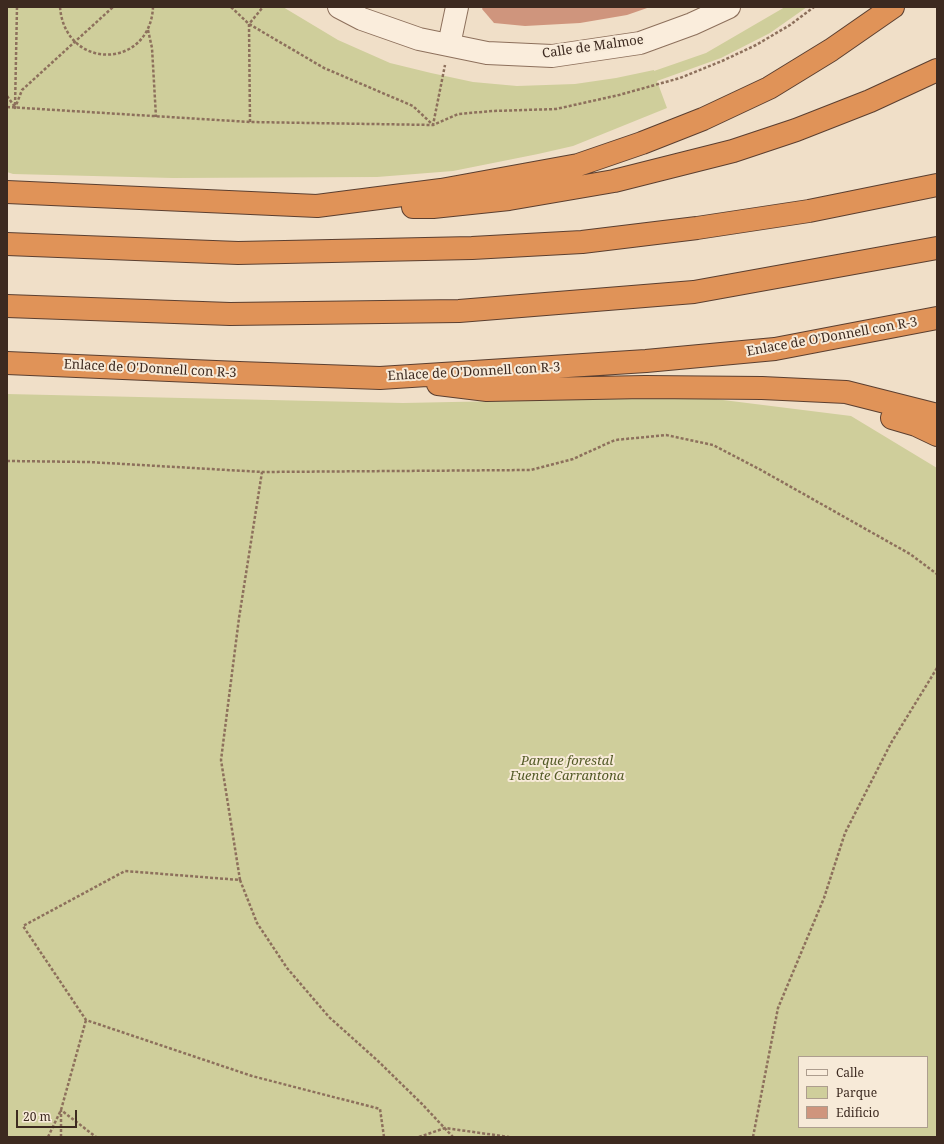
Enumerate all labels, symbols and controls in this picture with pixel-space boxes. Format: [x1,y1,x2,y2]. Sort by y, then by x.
street label: Calle de Malmoe [541,32,645,62]
street label: Enlace de O'Donnell con R-3 [745,314,919,360]
street label: Enlace de O'Donnell con R-3 [63,357,237,381]
street label: Enlace de O'Donnell con R-3 [387,360,561,384]
park label: Parque forestal Fuente Carrantona [510,753,624,784]
legend [798,1056,928,1128]
text: Calle [836,1064,864,1081]
text: Parque [836,1084,877,1101]
scale bar [18,1102,79,1128]
text: Edificio [836,1104,879,1121]
text: 20 m [23,1108,51,1125]

